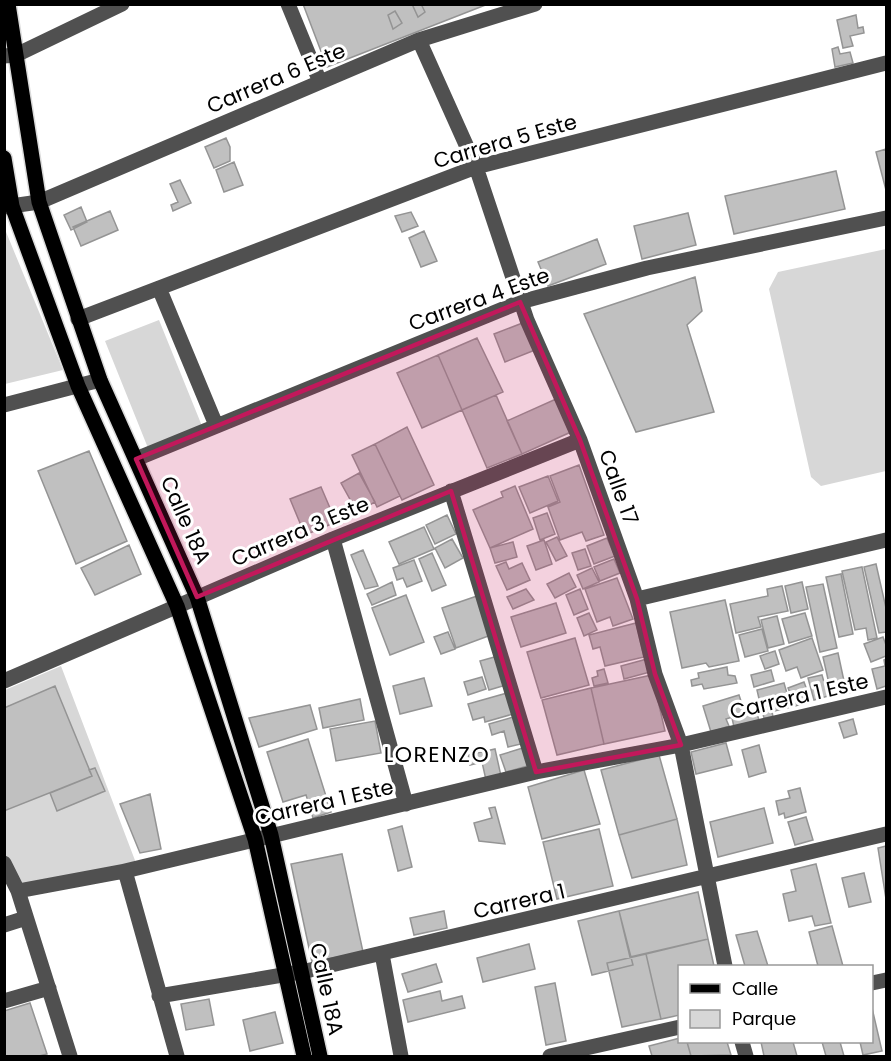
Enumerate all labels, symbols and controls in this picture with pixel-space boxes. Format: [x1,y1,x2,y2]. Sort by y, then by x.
street label: Carrera 6 Este [202,36,350,120]
street label: Carrera 5 Este [430,107,580,175]
street label: Carrera 4 Este [405,260,553,338]
street label: Calle 17 [592,446,646,528]
street label: Calle 18A [154,471,218,569]
street label: Carrera 3 Este [227,489,373,573]
street label: Carrera 1 Este [727,666,871,726]
district label: LORENZO [384,739,490,770]
street label: Carrera 1 Este [252,772,396,832]
street label: Carrera 1 [470,876,568,926]
street label: Calle 18A [303,940,351,1038]
legend [678,965,873,1043]
text: Calle [732,976,778,1001]
text: Parque [732,1006,796,1031]

